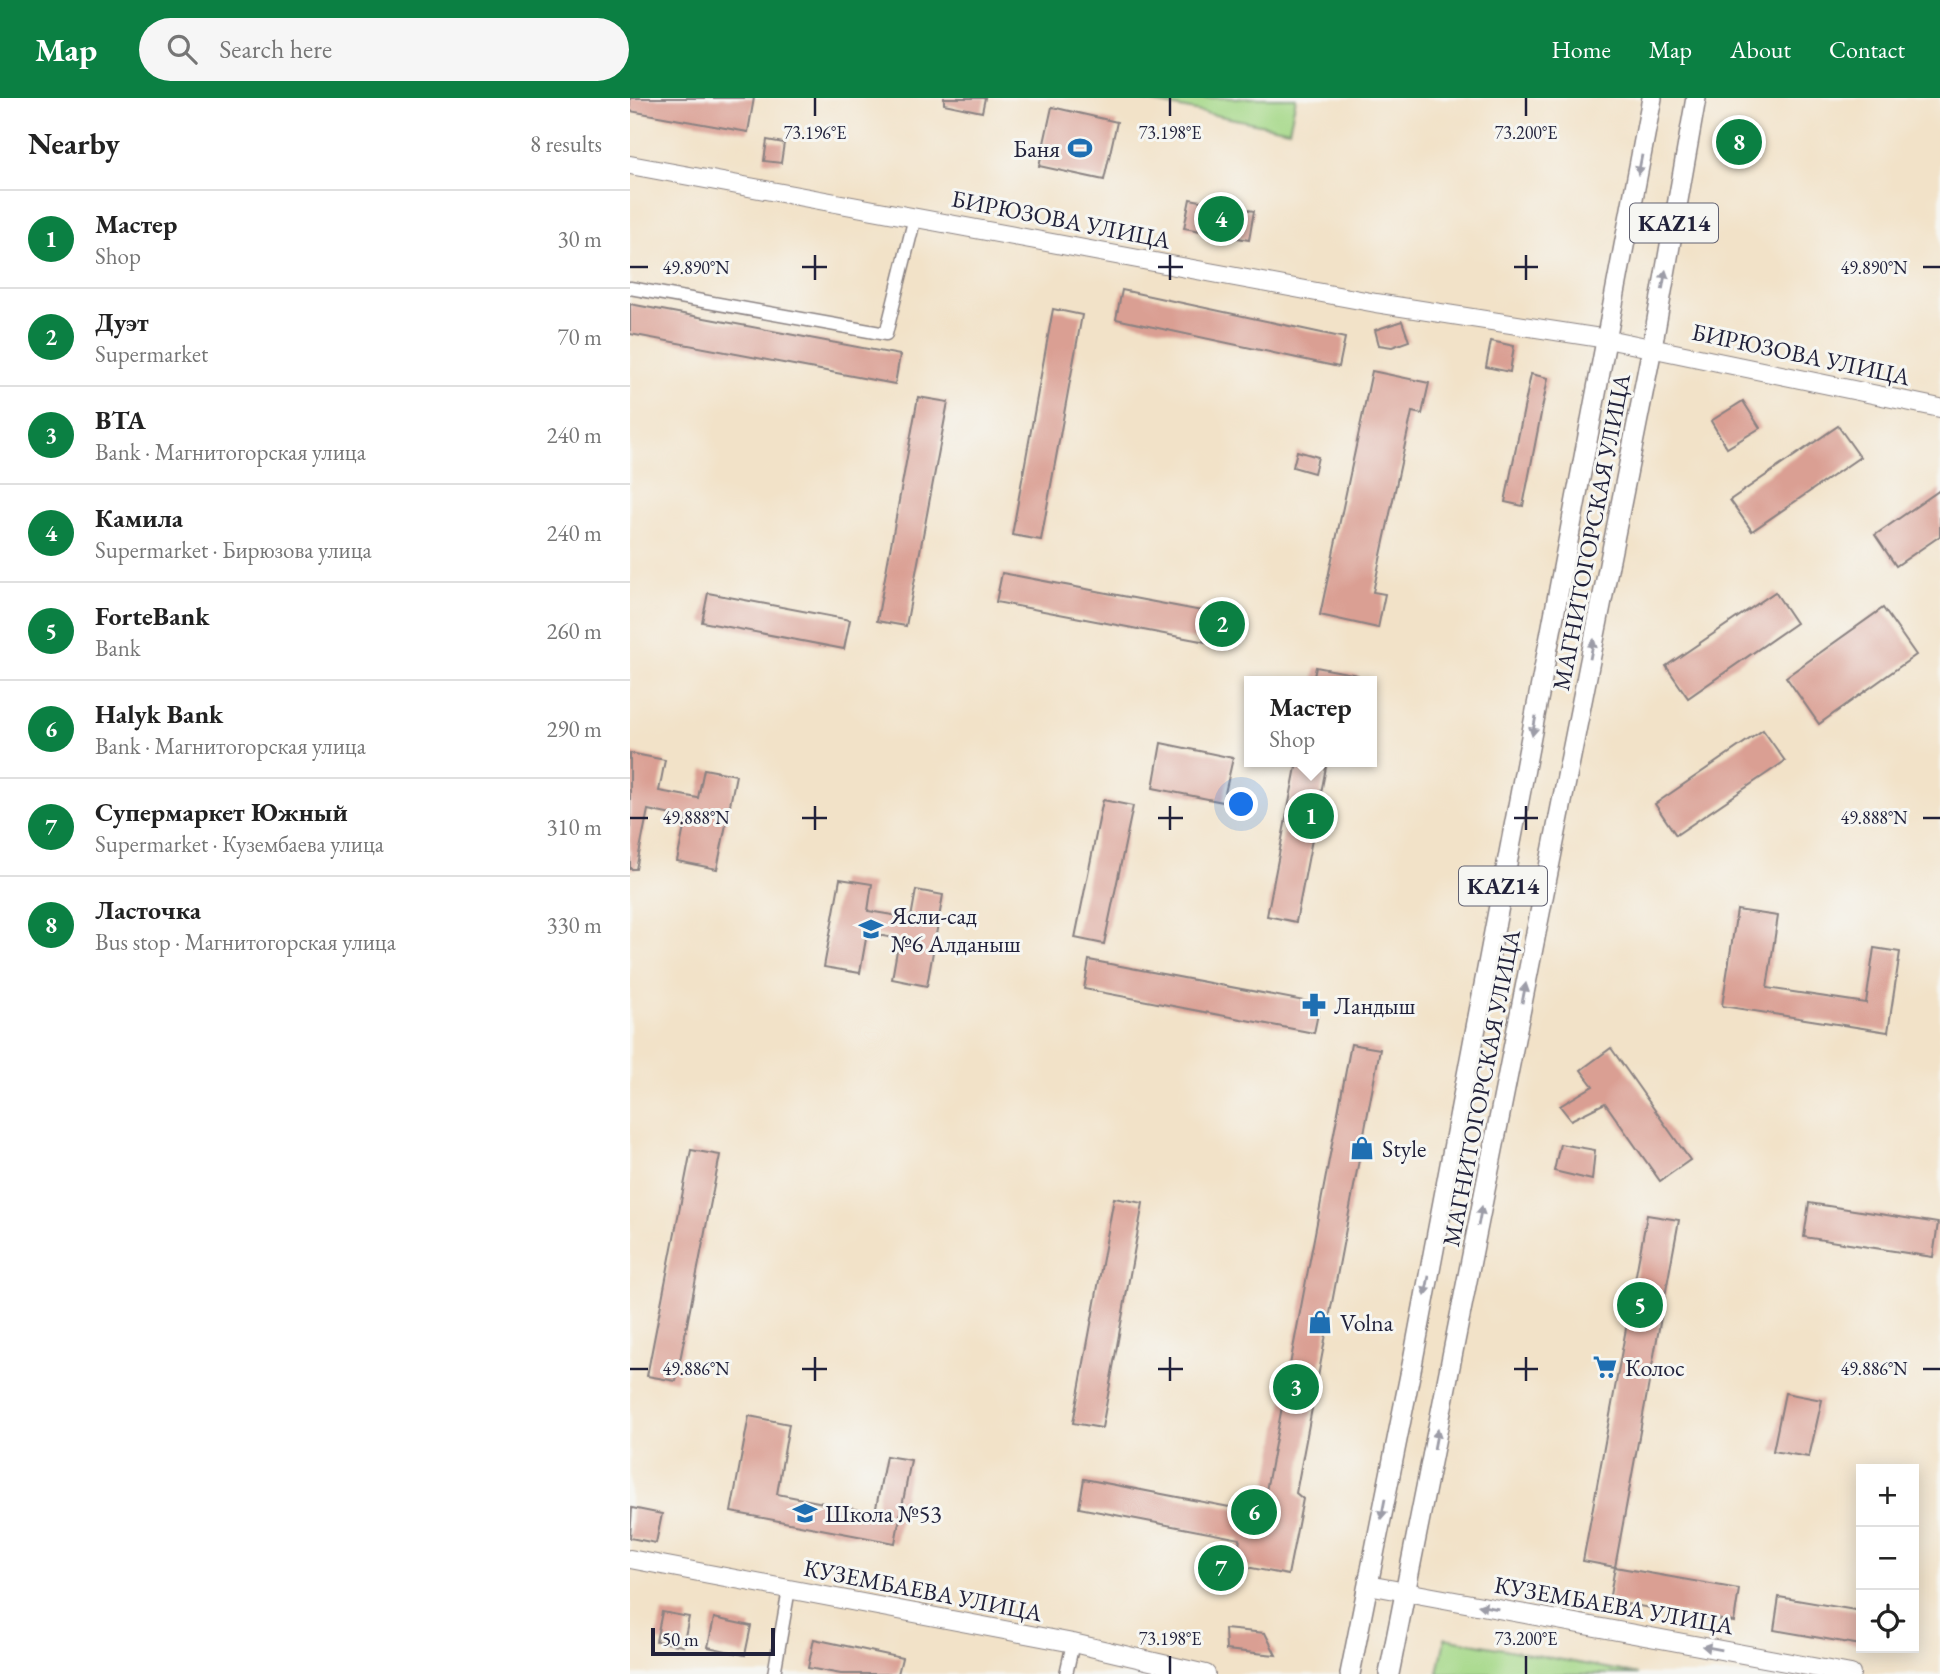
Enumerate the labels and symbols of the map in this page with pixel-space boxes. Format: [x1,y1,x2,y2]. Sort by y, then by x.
pin: 8 [1716,116,1762,168]
text: 73.196°E [784,121,846,144]
text: 73.198°E [1139,121,1201,144]
text: 73.200°E [1495,121,1557,144]
place label: Баня [1013,133,1060,164]
sports icon: Баня [1066,134,1094,162]
one-way arrow [1634,154,1645,176]
street label: БИРЮЗОВА УЛИЦА [949,183,1174,256]
pin: 4 [1198,193,1244,245]
road number: KAZ14 [1630,204,1718,242]
text: 49.890°N [663,256,730,279]
text: 49.890°N [1841,256,1908,279]
one-way arrow [1659,269,1670,291]
street label: БИРЮЗОВА УЛИЦА [1689,316,1913,392]
street label: МАГНИТОГОРСКАЯ УЛИЦА [1545,370,1637,693]
pin: 2 [1199,598,1245,650]
one-way arrow [1587,638,1598,660]
one-way arrow [1528,715,1539,737]
your location [1224,787,1258,821]
pin: 1 [1288,790,1334,842]
text: 49.888°N [663,806,730,829]
text: 49.888°N [1841,806,1908,829]
road number: KAZ14 [1459,866,1547,906]
place label: Ясли-сад №6 Алданыш [890,900,1021,959]
school or university icon: Ясли-сад №6 Алданыш [857,915,885,943]
street label: МАГНИТОГОРСКАЯ УЛИЦА [1435,926,1527,1249]
one-way arrow [1519,982,1530,1004]
place label: Ландыш [1334,990,1416,1021]
pharmacy icon: Ландыш [1300,991,1328,1019]
place label: Style [1382,1133,1426,1164]
shop icon: Style [1348,1134,1376,1162]
one-way arrow [1475,1205,1486,1227]
one-way arrow [1422,1275,1433,1297]
pin: 5 [1617,1279,1663,1331]
place label: Volna [1340,1307,1394,1338]
shop icon: Volna [1306,1308,1334,1336]
place label: Колос [1625,1352,1685,1383]
supermarket icon: Колос [1591,1353,1619,1381]
text: 49.886°N [663,1357,730,1380]
text: 49.886°N [1841,1357,1908,1380]
pin: 3 [1273,1361,1319,1413]
one-way arrow [1431,1428,1442,1450]
pin: 6 [1231,1486,1277,1538]
place label: Школа №53 [825,1498,942,1529]
one-way arrow [1378,1498,1389,1520]
school or university icon: Школа №53 [791,1499,819,1527]
pin: 7 [1198,1542,1244,1594]
street label: КУЗЕМБАЕВА УЛИЦА [801,1552,1045,1628]
street label: КУЗЕМБАЕВА УЛИЦА [1492,1569,1736,1641]
one-way arrow [1477,1601,1499,1612]
scale bar [651,1625,775,1657]
text: 73.198°E [1139,1627,1201,1650]
text: 73.200°E [1495,1627,1557,1650]
one-way arrow [1701,1642,1723,1653]

